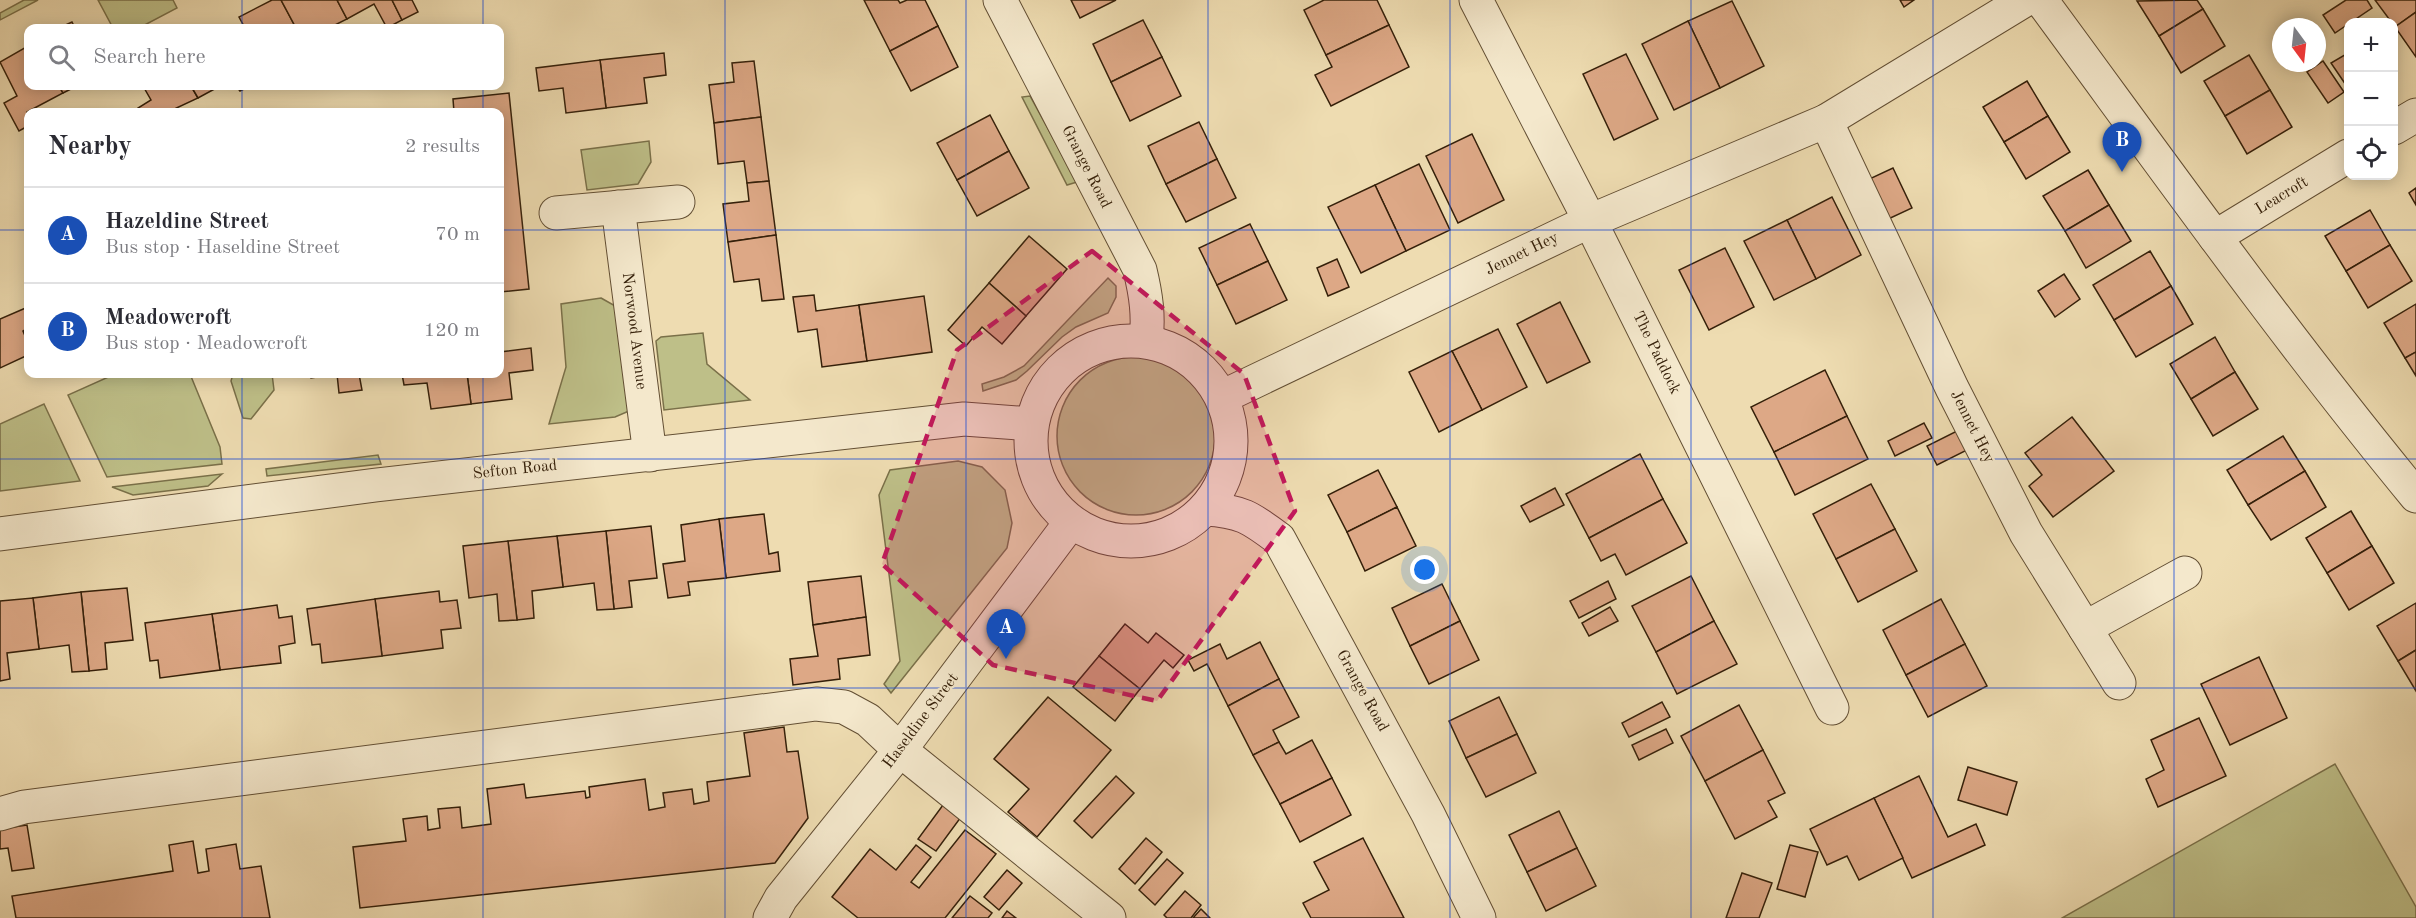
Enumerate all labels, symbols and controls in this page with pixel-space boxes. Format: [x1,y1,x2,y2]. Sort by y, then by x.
north arrow [2272,18,2326,72]
map controls [2344,18,2398,180]
button: + [2344,18,2398,72]
search box [24,24,504,90]
icon: search [45,41,78,74]
text: Search here [93,46,206,68]
button: − [2344,72,2398,126]
pin: B [2102,122,2142,172]
street label: Grange Road [1058,123,1114,211]
button: locate [2344,126,2398,180]
text: Nearby [48,134,132,160]
text: 2 results [405,137,480,157]
street label: Leacroft [2253,174,2311,218]
text: Hazeldine Street [105,211,269,233]
text: A [60,225,75,245]
text: 70 m [435,225,480,245]
street label: Jennet Hey [1483,229,1562,279]
text: Bus stop · Haseldine Street [105,238,340,258]
street label: Norwood Avenue [619,271,649,391]
text: Meadowcroft [105,307,231,329]
street label: The Paddock [1629,309,1683,397]
text: B [60,321,75,341]
text: 120 m [424,321,480,341]
text: Bus stop · Meadowcroft [105,334,307,354]
street label: Jennet Hey [1947,388,1997,466]
street label: Sefton Road [472,458,558,482]
your location [1410,555,1439,584]
pin: A [986,610,1026,659]
street label: Grange Road [1333,647,1391,735]
street label: Haseldine Street [880,670,962,772]

